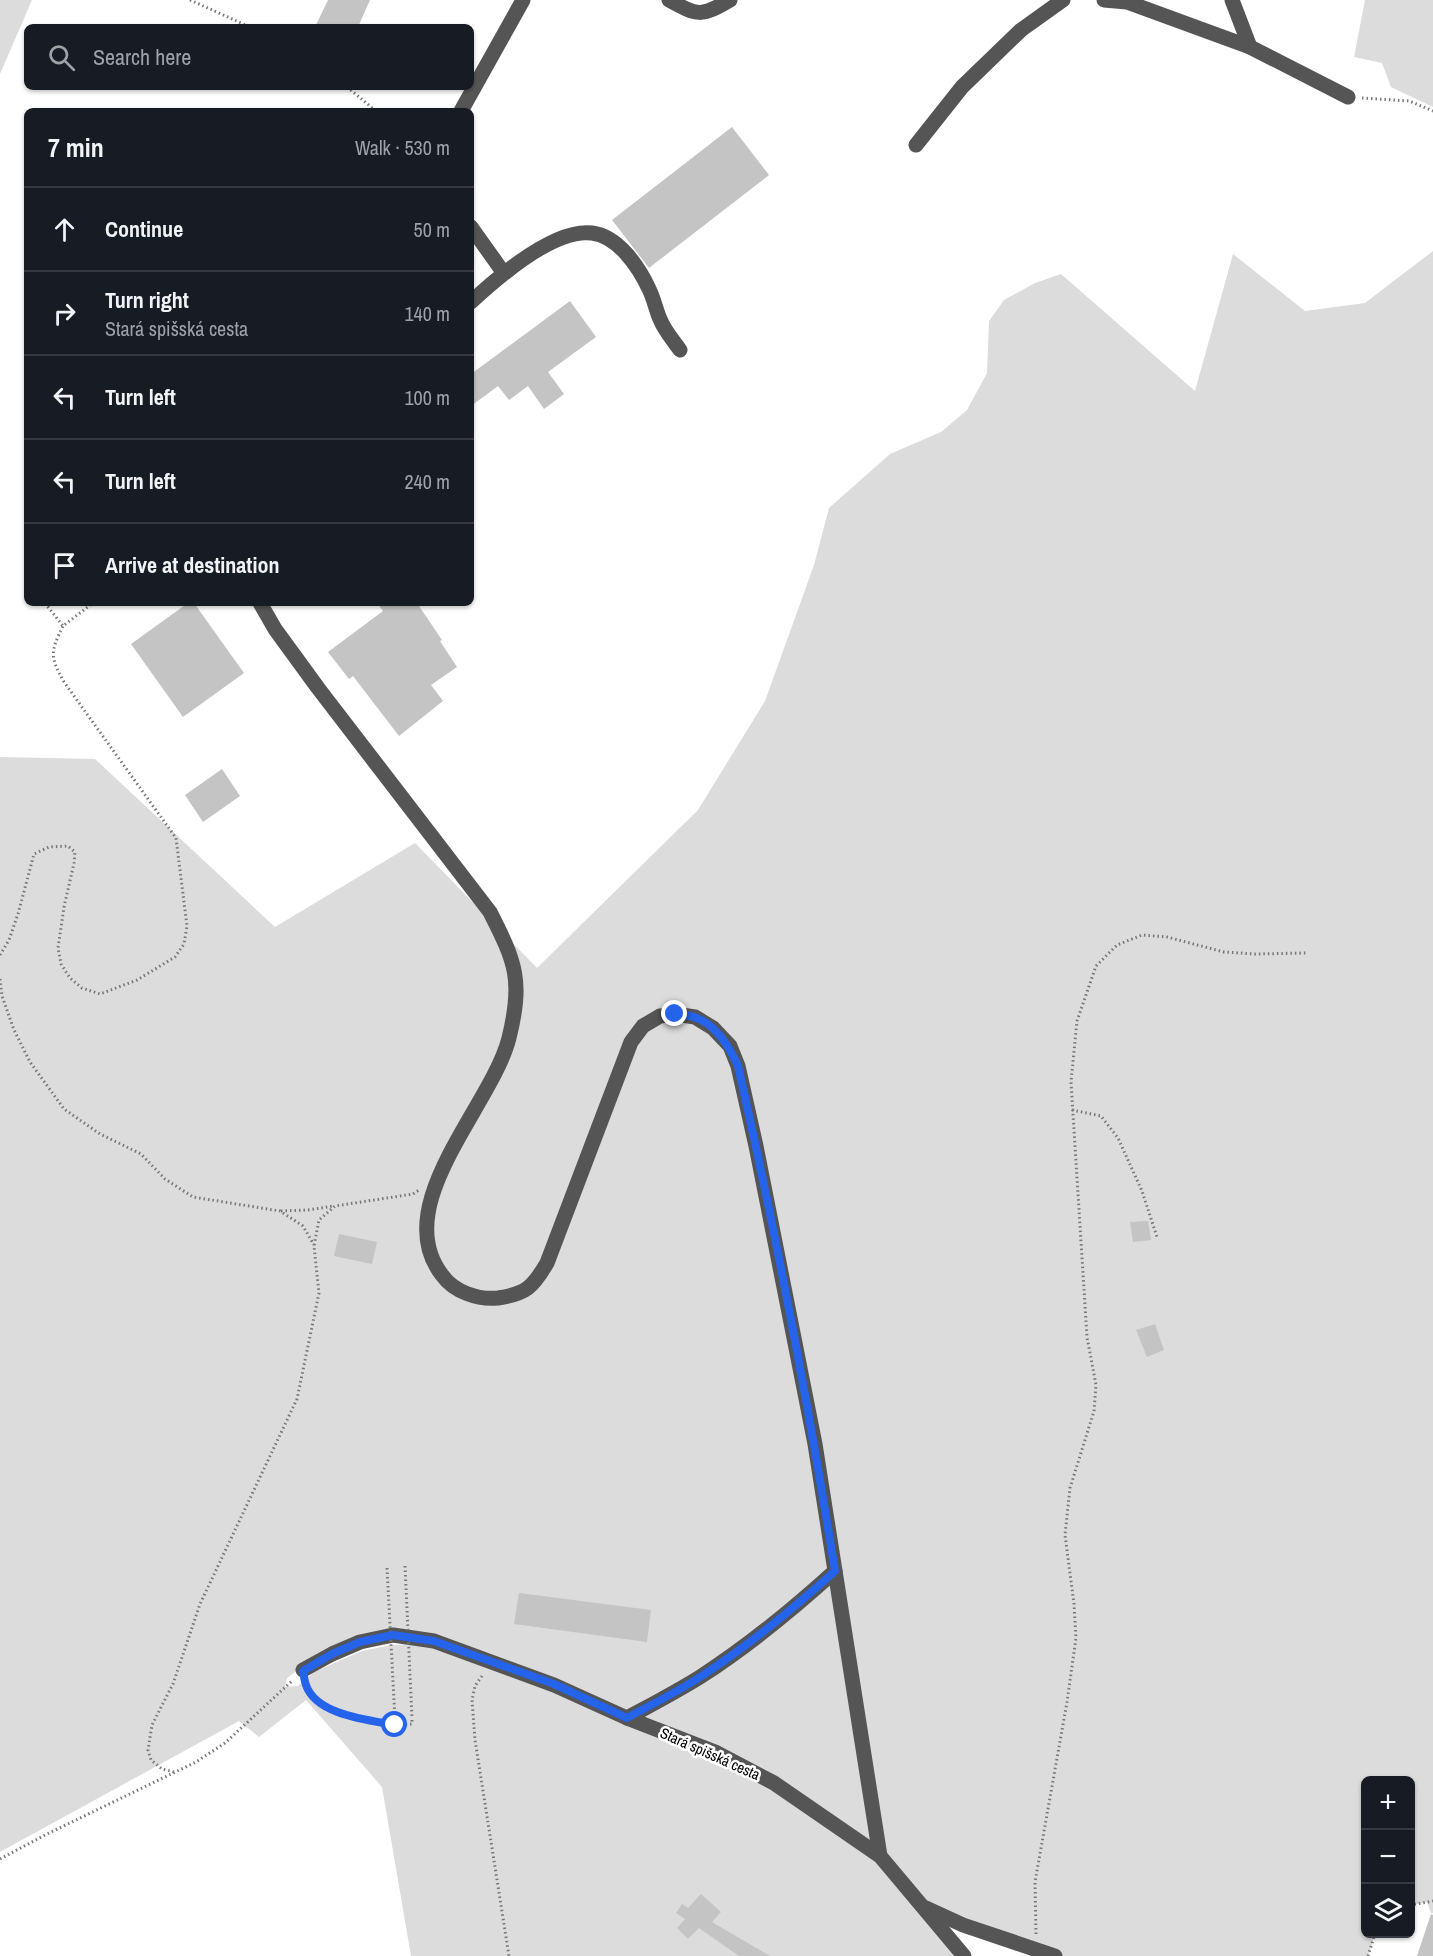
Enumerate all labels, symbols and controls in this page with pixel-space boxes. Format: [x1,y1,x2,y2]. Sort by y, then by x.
search box [24,24,474,90]
icon: search [45,41,78,74]
text: Search here [93,42,191,72]
text: 7 min [48,130,104,165]
text: Walk · 530 m [355,134,450,161]
icon: ahead [48,213,81,246]
text: Continue [105,214,183,244]
text: 50 m [414,216,450,243]
text: Turn right [105,285,189,315]
icon: right [48,297,81,330]
text: 140 m [404,300,450,327]
text: Stará spišská cesta [105,315,248,342]
icon: left [48,381,81,414]
text: Turn left [105,382,176,412]
text: 100 m [404,384,450,411]
icon: left [48,465,81,498]
text: Turn left [105,466,176,496]
text: 240 m [404,468,450,495]
icon: arrive [48,549,81,582]
text: Arrive at destination [105,550,279,580]
route end [661,1000,687,1026]
route start [381,1711,407,1737]
street label: Stará spišská cesta [657,1722,764,1785]
map controls [1361,1776,1415,1938]
button: + [1361,1776,1415,1830]
button: − [1361,1830,1415,1884]
button: layers [1361,1884,1415,1938]

